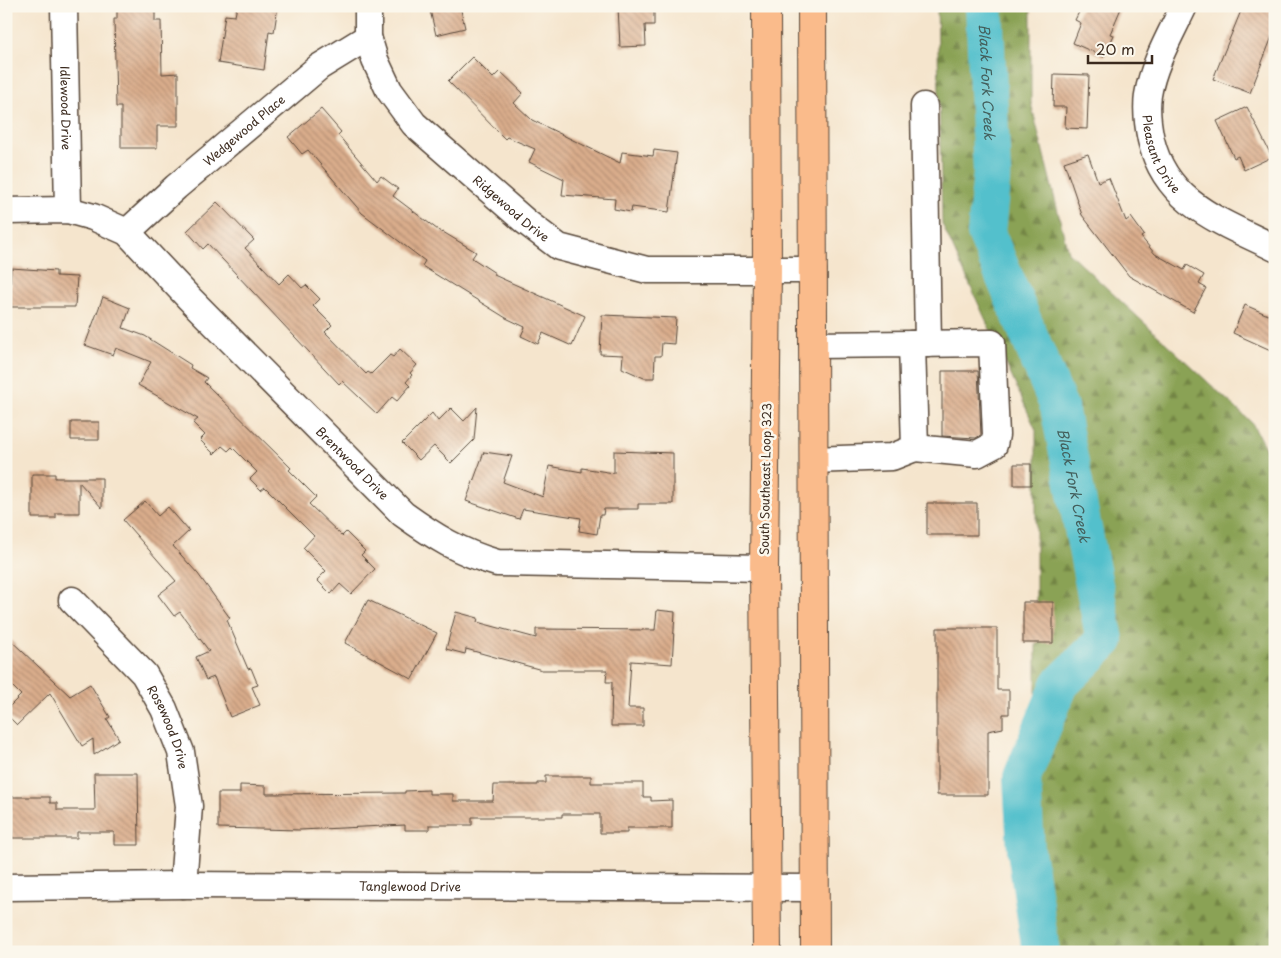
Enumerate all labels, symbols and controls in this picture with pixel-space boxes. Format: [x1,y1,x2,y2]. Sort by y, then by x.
water label: Black Fork Creek [974,24,1001,142]
scale bar [1088,32,1152,64]
text: 20 m [1096,37,1135,60]
street label: Idlewood Drive [56,66,76,150]
street label: Wedgewood Place [199,90,289,170]
street label: Pleasant Drive [1138,114,1185,197]
street label: Ridgewood Drive [469,171,553,246]
street label: South Southeast Loop 323 [755,403,775,555]
street label: Brentwood Drive [312,422,393,504]
water label: Black Fork Creek [1053,426,1096,546]
street label: Rosewood Drive [143,682,192,770]
street label: Tanglewood Drive [359,877,461,895]

